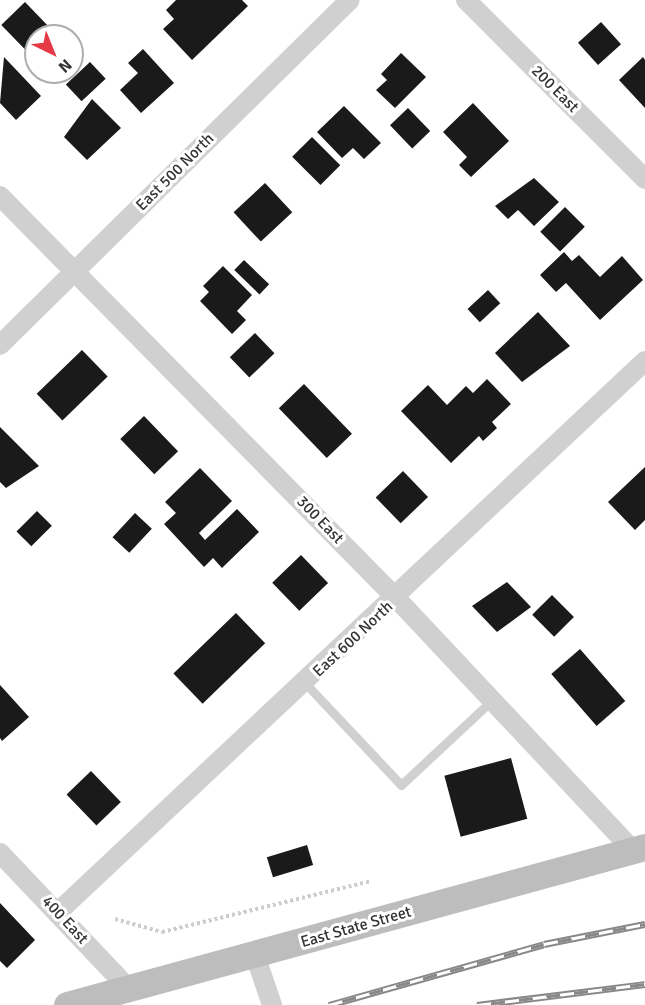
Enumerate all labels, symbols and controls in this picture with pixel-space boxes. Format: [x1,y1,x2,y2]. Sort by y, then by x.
north arrow [24,24,84,84]
text: N [54,55,76,77]
street label: 200 East [527,61,583,117]
street label: East 500 North [132,129,218,215]
street label: 300 East [293,492,347,548]
street label: East 600 North [309,597,397,681]
street label: 400 East [38,892,92,948]
street label: East State Street [298,902,414,952]

